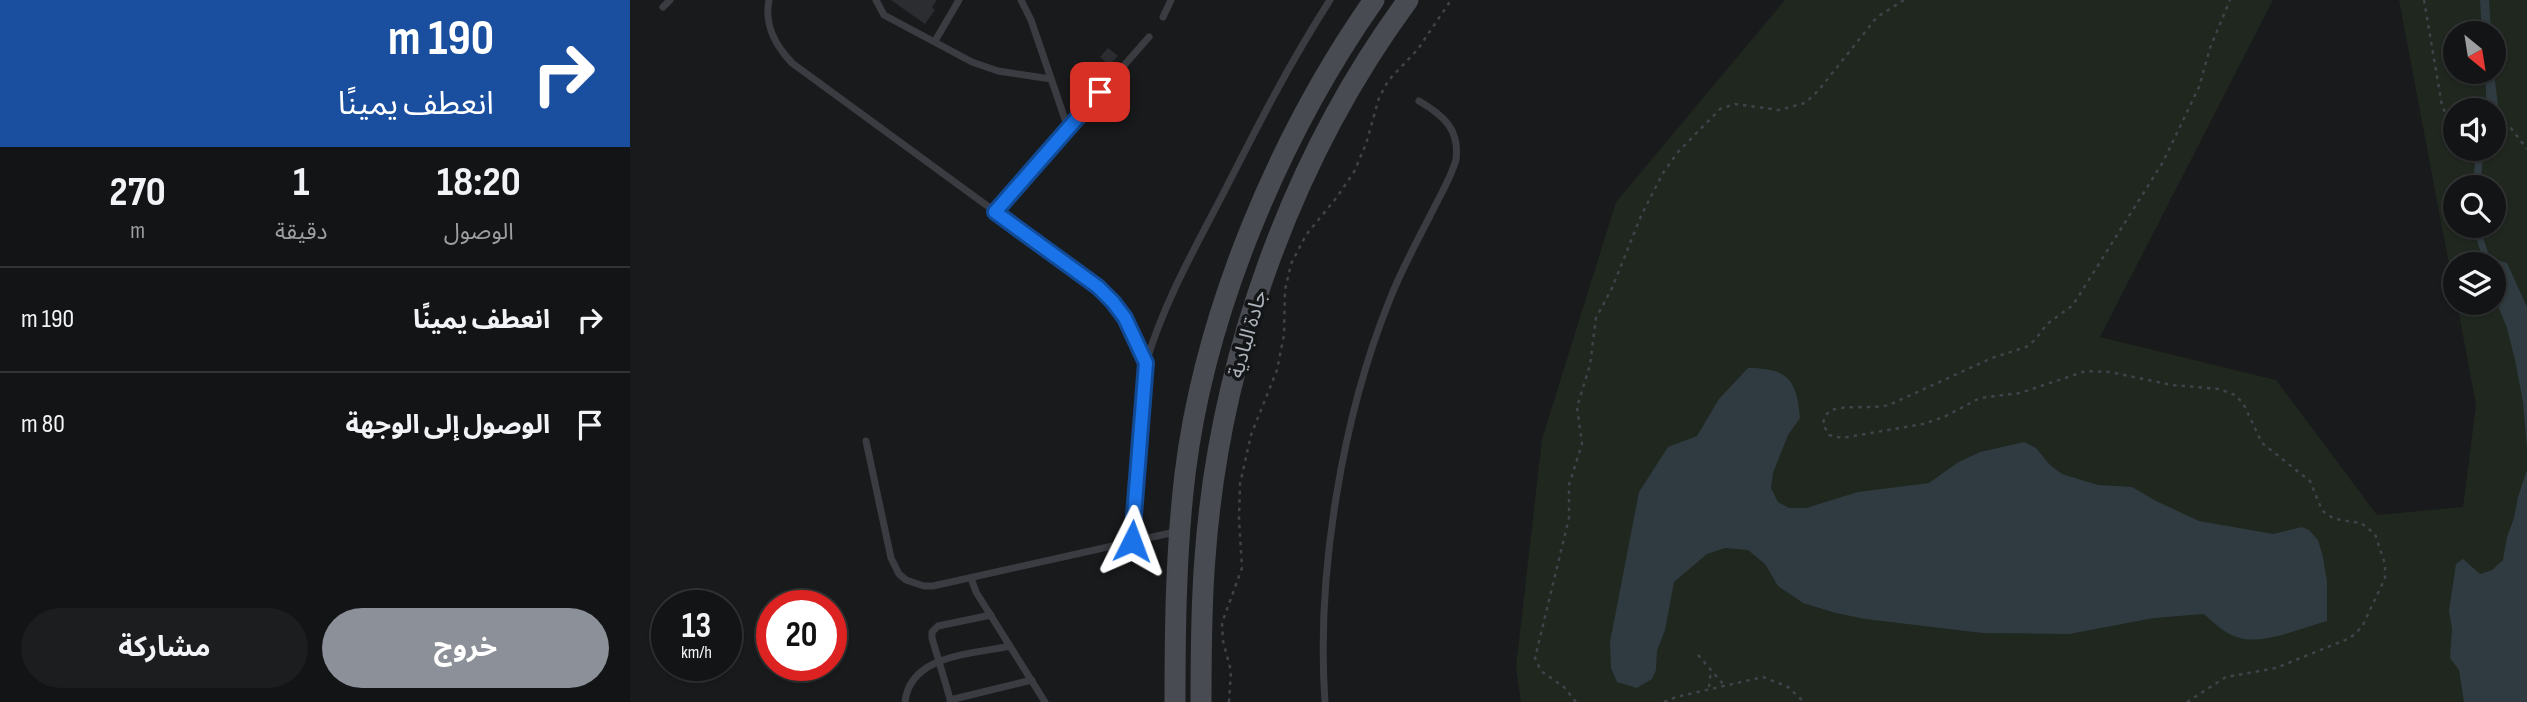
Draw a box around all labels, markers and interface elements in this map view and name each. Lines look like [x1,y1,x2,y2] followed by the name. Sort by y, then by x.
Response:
[388,10,494,69] text: 190 m
[2443,21,2506,84] north arrow
[2443,21,2506,315] map controls
[518,28,609,119] icon: right
[1070,62,1130,122] pin
[1081,73,1119,111] icon: arrive
[338,85,494,124] text: انعطف يمينًا
[2443,98,2506,161] button: sound
[293,157,310,208] text: 1
[437,157,521,208] text: 18:20
[109,167,166,218] text: 270
[2443,175,2506,238] button: search
[130,217,145,245] text: m
[275,218,327,246] text: دقيقة
[444,218,514,246] text: الوصول
[2443,252,2506,315] button: layers
[1223,287,1273,381] street label: جادة البادية
[571,301,609,339] icon: right
[21,304,74,335] text: 190 m
[413,305,550,336] text: انعطف يمينًا
[571,406,609,444] icon: arrive
[21,409,65,440] text: 80 m
[346,410,550,441] text: الوصول إلى الوجهة
[1095,504,1169,578] position arrow
[756,590,847,681] speed limit sign: 20
[682,605,711,648] text: 13
[21,608,308,688] button: مشاركة
[322,608,609,688] button: خروج
[681,642,712,663] text: km/h

